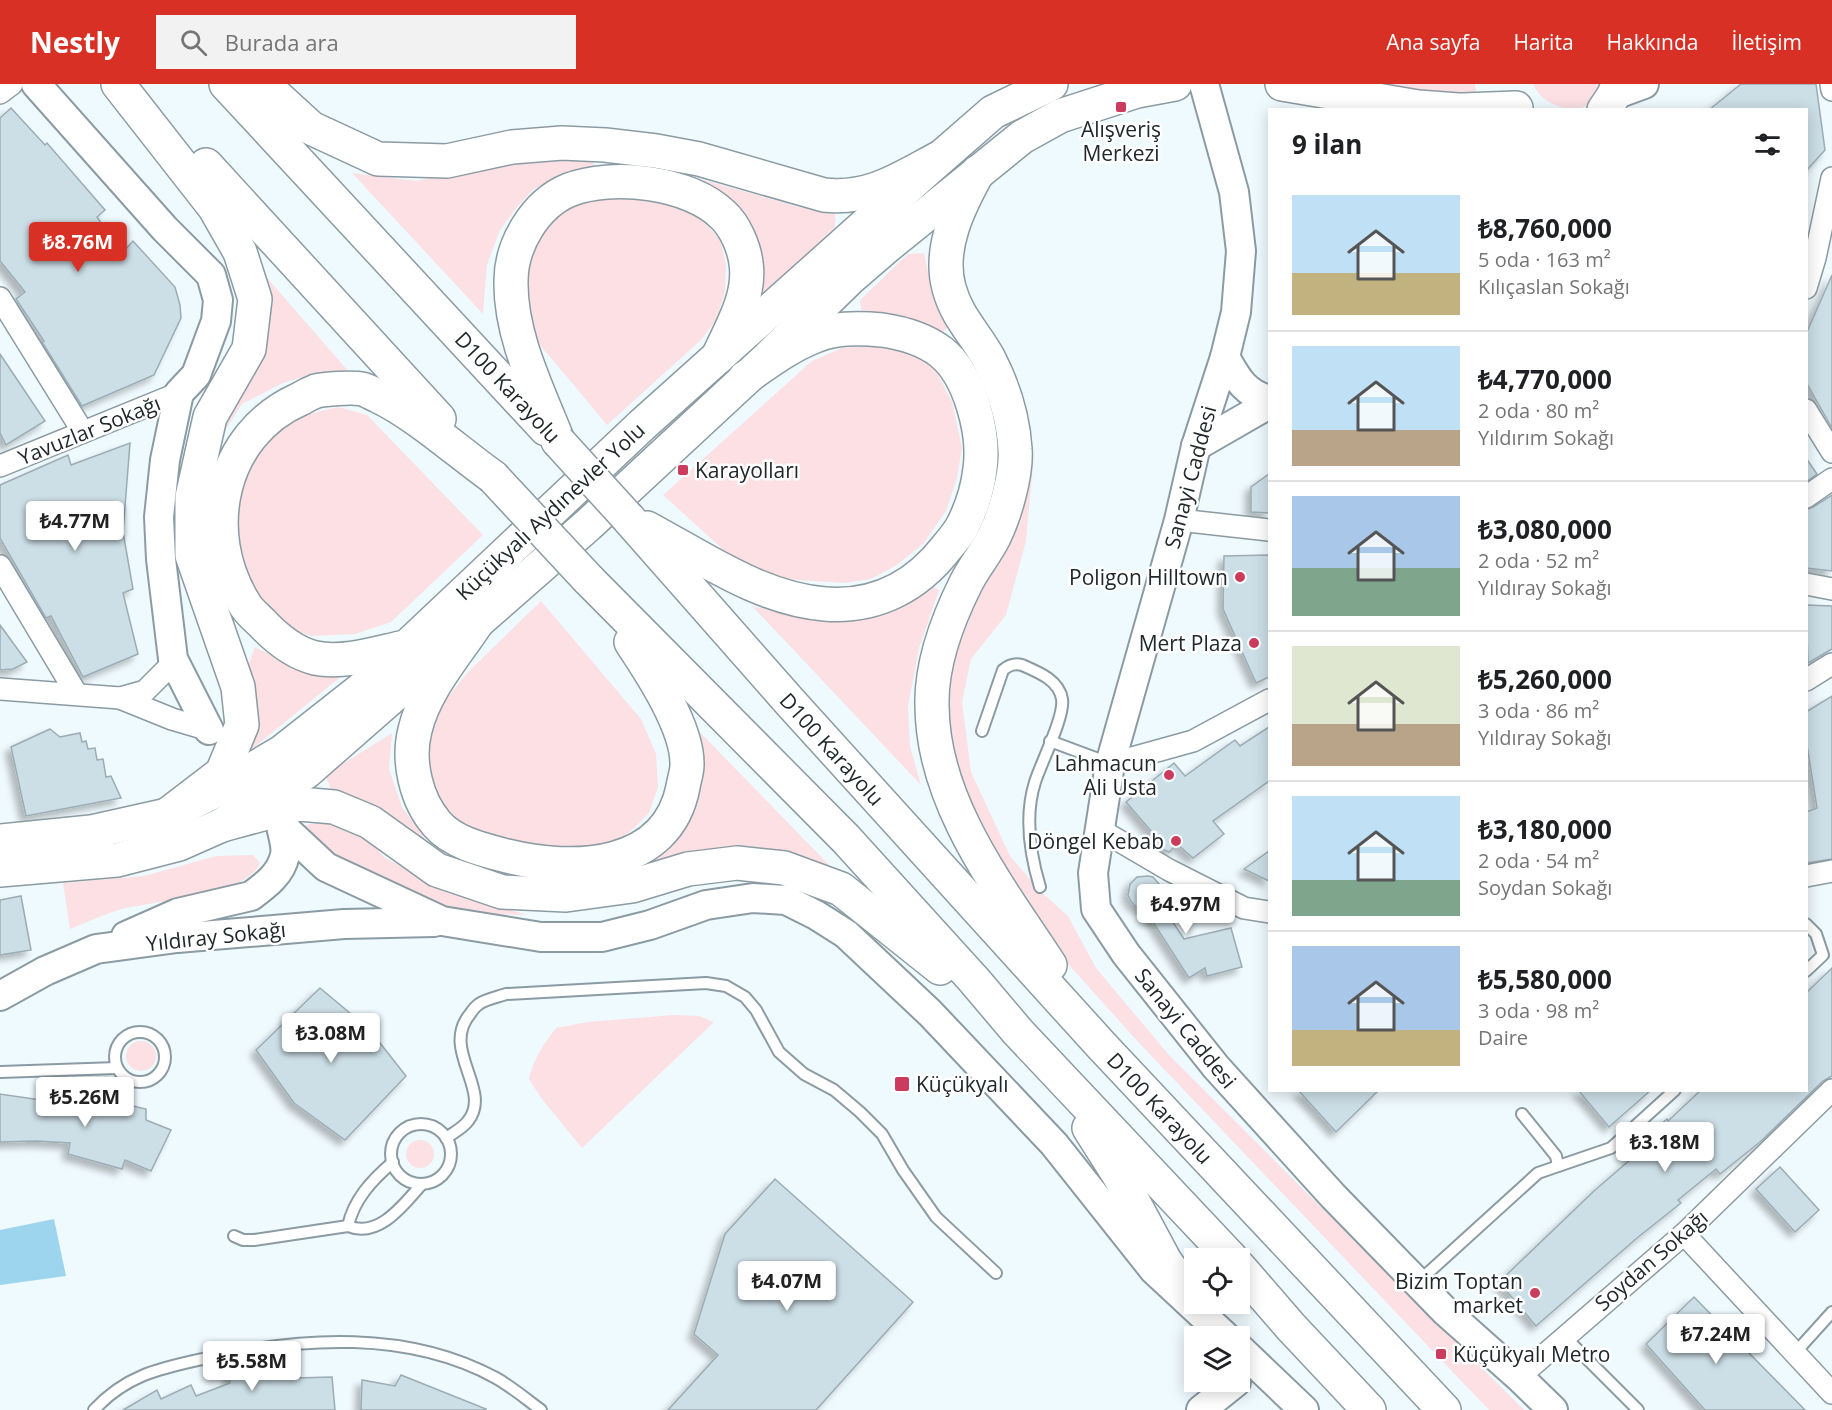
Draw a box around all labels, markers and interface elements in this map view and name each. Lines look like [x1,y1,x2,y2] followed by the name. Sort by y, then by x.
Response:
[156,15,576,69] search box
[30,23,120,61] text: Nestly
[177,26,210,59] icon: search
[225,27,339,57] text: Burada ara
[1386,28,1480,56] text: Ana sayfa
[1513,28,1574,56] text: Harita
[1607,28,1699,56] text: Hakkında
[1732,28,1802,56] text: İletişim
[1114,100,1128,114] marker: Alışveriş Merkezi
[1081,115,1161,167] place label: Alışveriş Merkezi
[1292,126,1362,162] text: 9 ilan
[1751,128,1784,161] icon: filters
[1478,210,1612,246] text: ₺8,760,000
[1340,219,1412,291] icon: home
[29,222,127,273] pin: ₺8.76M
[43,228,113,255] text: ₺8.76M
[1478,246,1611,273] text: 5 oda · 163 m²
[1478,273,1630,300] text: Kılıçaslan Sokağı
[449,325,567,449] street label: D100 Karayolu
[1478,361,1612,397] text: ₺4,770,000
[1340,370,1412,442] icon: home
[14,389,164,471] street label: Yavuzlar Sokağı
[1478,397,1599,424] text: 2 oda · 80 m²
[1157,403,1223,551] street label: Sanayi Caddesi
[449,416,651,606] street label: Küçükyalı Aydınevler Yolu
[1478,424,1614,451] text: Yıldırım Sokağı
[695,456,799,484] place label: Karayolları
[676,463,690,477] marker: Karayolları
[26,501,124,552] pin: ₺4.77M
[40,507,110,534] text: ₺4.77M
[1478,511,1612,547] text: ₺3,080,000
[1340,520,1412,592] icon: home
[1478,547,1599,574] text: 2 oda · 52 m²
[1069,563,1228,591] place label: Poligon Hilltown
[1233,570,1247,584] marker: Poligon Hilltown
[1478,574,1612,601] text: Yıldıray Sokağı
[1139,629,1242,657] place label: Mert Plaza
[1247,636,1261,650] marker: Mert Plaza
[1478,661,1612,697] text: ₺5,260,000
[1340,670,1412,742] icon: home
[774,687,890,811] street label: D100 Karayolu
[1478,697,1599,724] text: 3 oda · 86 m²
[1478,724,1612,751] text: Yıldıray Sokağı
[1055,749,1157,801] place label: Lahmacun Ali Usta
[1162,768,1176,782] marker: Lahmacun Ali Usta
[1478,811,1612,847] text: ₺3,180,000
[1340,820,1412,892] icon: home
[1027,827,1164,855] place label: Döngel Kebab
[1169,834,1183,848] marker: Döngel Kebab
[1478,847,1599,874] text: 2 oda · 54 m²
[1478,874,1612,901] text: Soydan Sokağı
[1137,884,1235,935] pin: ₺4.97M
[1151,890,1221,917] text: ₺4.97M
[145,915,287,957] street label: Yıldıray Sokağı
[1478,961,1612,997] text: ₺5,580,000
[1129,962,1243,1094] street label: Sanayi Caddesi
[1340,970,1412,1042] icon: home
[1478,997,1599,1024] text: 3 oda · 98 m²
[282,1013,380,1064] pin: ₺3.08M
[296,1019,366,1046] text: ₺3.08M
[1478,1024,1528,1051] text: Daire
[1101,1046,1219,1170] street label: D100 Karayolu
[916,1070,1009,1098] place label: Küçükyalı
[893,1075,911,1093] marker: Küçükyalı
[36,1077,134,1128] pin: ₺5.26M
[50,1083,120,1110] text: ₺5.26M
[1616,1122,1714,1173] pin: ₺3.18M
[1630,1128,1700,1155] text: ₺3.18M
[1589,1203,1713,1317] street label: Soydan Sokağı
[1184,1248,1250,1392] map controls
[1184,1248,1250,1314] button: locate
[738,1261,836,1312] pin: ₺4.07M
[752,1267,822,1294] text: ₺4.07M
[1395,1267,1523,1319] place label: Bizim Toptan market
[1528,1286,1542,1300] marker: Bizim Toptan market
[1667,1314,1765,1365] pin: ₺7.24M
[1681,1320,1751,1347] text: ₺7.24M
[1184,1326,1250,1392] button: layers
[1453,1340,1610,1368] place label: Küçükyalı Metro
[203,1341,301,1392] pin: ₺5.58M
[217,1347,287,1374] text: ₺5.58M
[1434,1347,1448,1361] marker: Küçükyalı Metro

